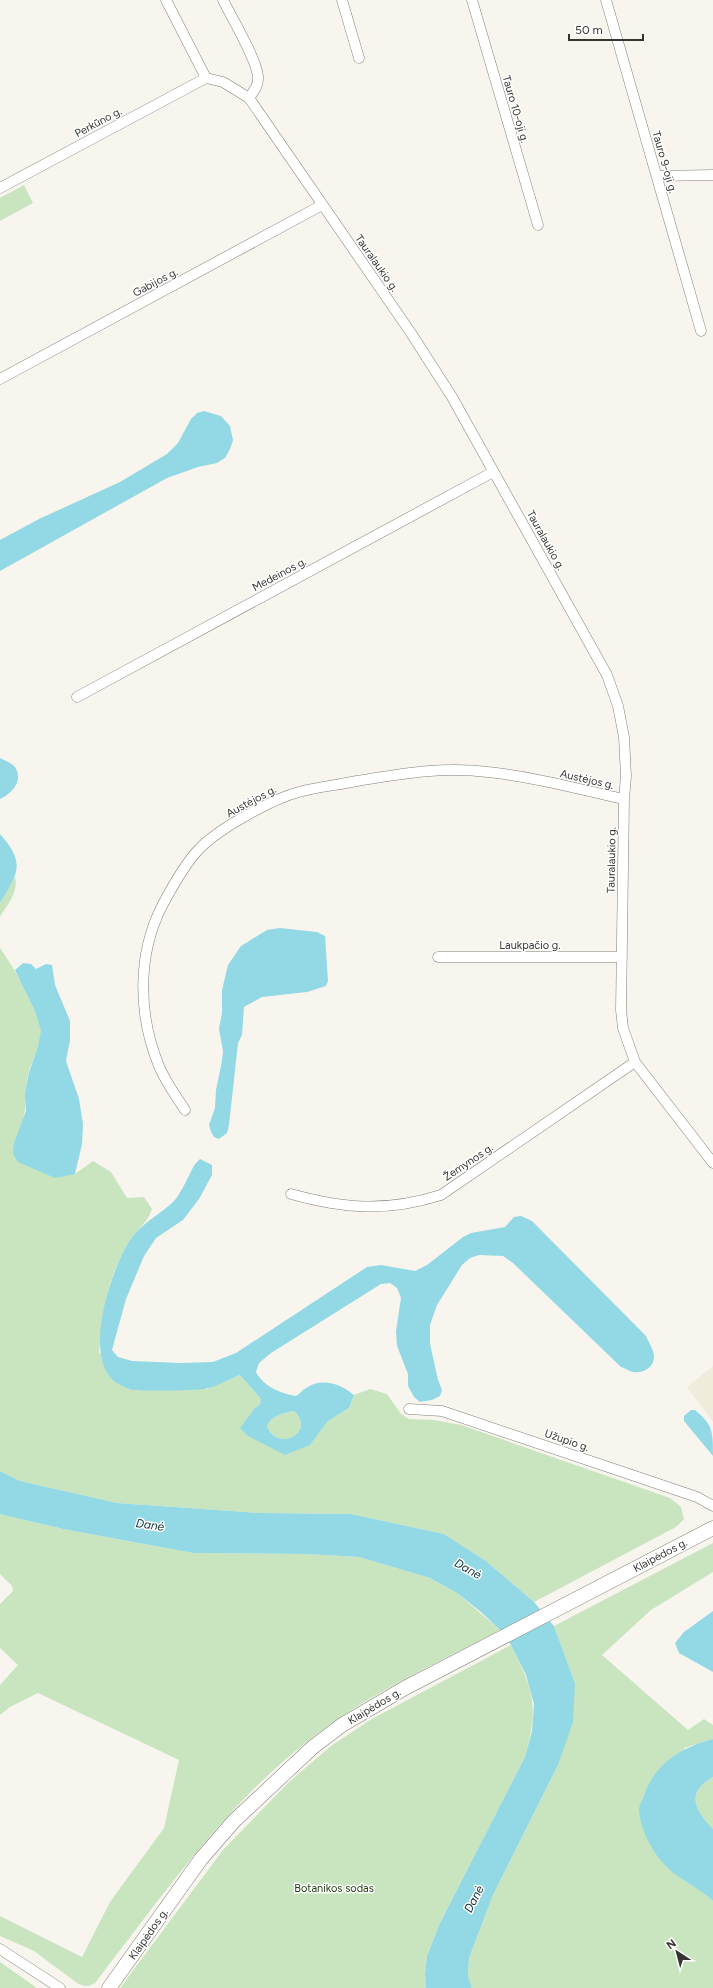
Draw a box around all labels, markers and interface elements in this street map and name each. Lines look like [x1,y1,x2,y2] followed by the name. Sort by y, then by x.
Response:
[569,16,643,42] scale bar
[575,23,603,37] text: 50 m
[500,74,531,144] street label: Tauro 10-oji g.
[72,105,124,140] street label: Perkūno g.
[649,130,680,195] street label: Tauro 9-oji g.
[352,232,401,294] street label: Tauralaukio g.
[131,265,180,300] street label: Gabijos g.
[524,508,567,572] street label: Tauralaukio g.
[250,555,309,594] street label: Medeinos g.
[559,767,615,792] street label: Austėjos g.
[224,783,278,820] street label: Austėjos g.
[604,827,619,893] street label: Tauralaukio g.
[499,939,561,952] street label: Laukpačio g.
[440,1140,496,1184] street label: Žemynos g.
[543,1427,591,1454] street label: Užupio g.
[135,1516,166,1534] water label: Danė
[631,1536,689,1575] street label: Klaipėdos g.
[452,1556,484,1582] water label: Danė
[346,1686,403,1727] street label: Klaipėdos g.
[294,1882,374,1895] park label: Botanikos sodas
[461,1883,487,1915] water label: Danė
[126,1906,171,1962] street label: Klaipėdos g.
[657,1932,697,1972] north arrow
[664,1937,679,1952] text: N

